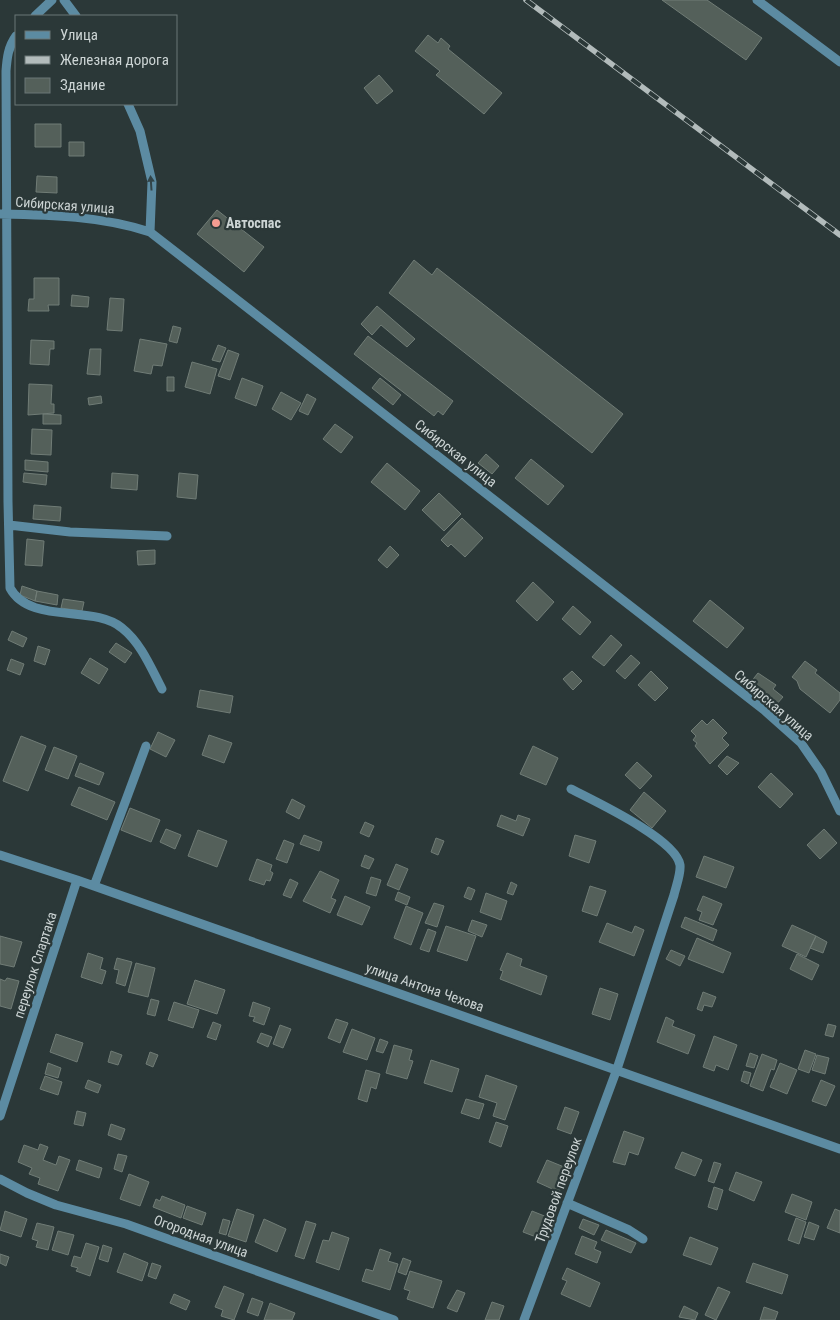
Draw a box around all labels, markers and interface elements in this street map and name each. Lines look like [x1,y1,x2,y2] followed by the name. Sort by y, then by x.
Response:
[15,15,178,105] legend
[60,26,98,44] text: Улица
[60,51,169,69] text: Железная дорога
[60,76,105,94] text: Здание
[146,175,154,191] one-way arrow
[15,194,115,216] street label: Сибирская улица
[226,215,281,231] place label: Автоспас
[210,217,222,229] marker: Автоспас
[412,416,500,490] street label: Сибирская улица
[731,666,817,744] street label: Сибирская улица
[10,910,60,1020] street label: переулок Спартака
[364,959,486,1015] street label: улица Антона Чехова
[531,1135,585,1245] street label: Трудовой переулок
[152,1212,250,1260] street label: Огородная улица

